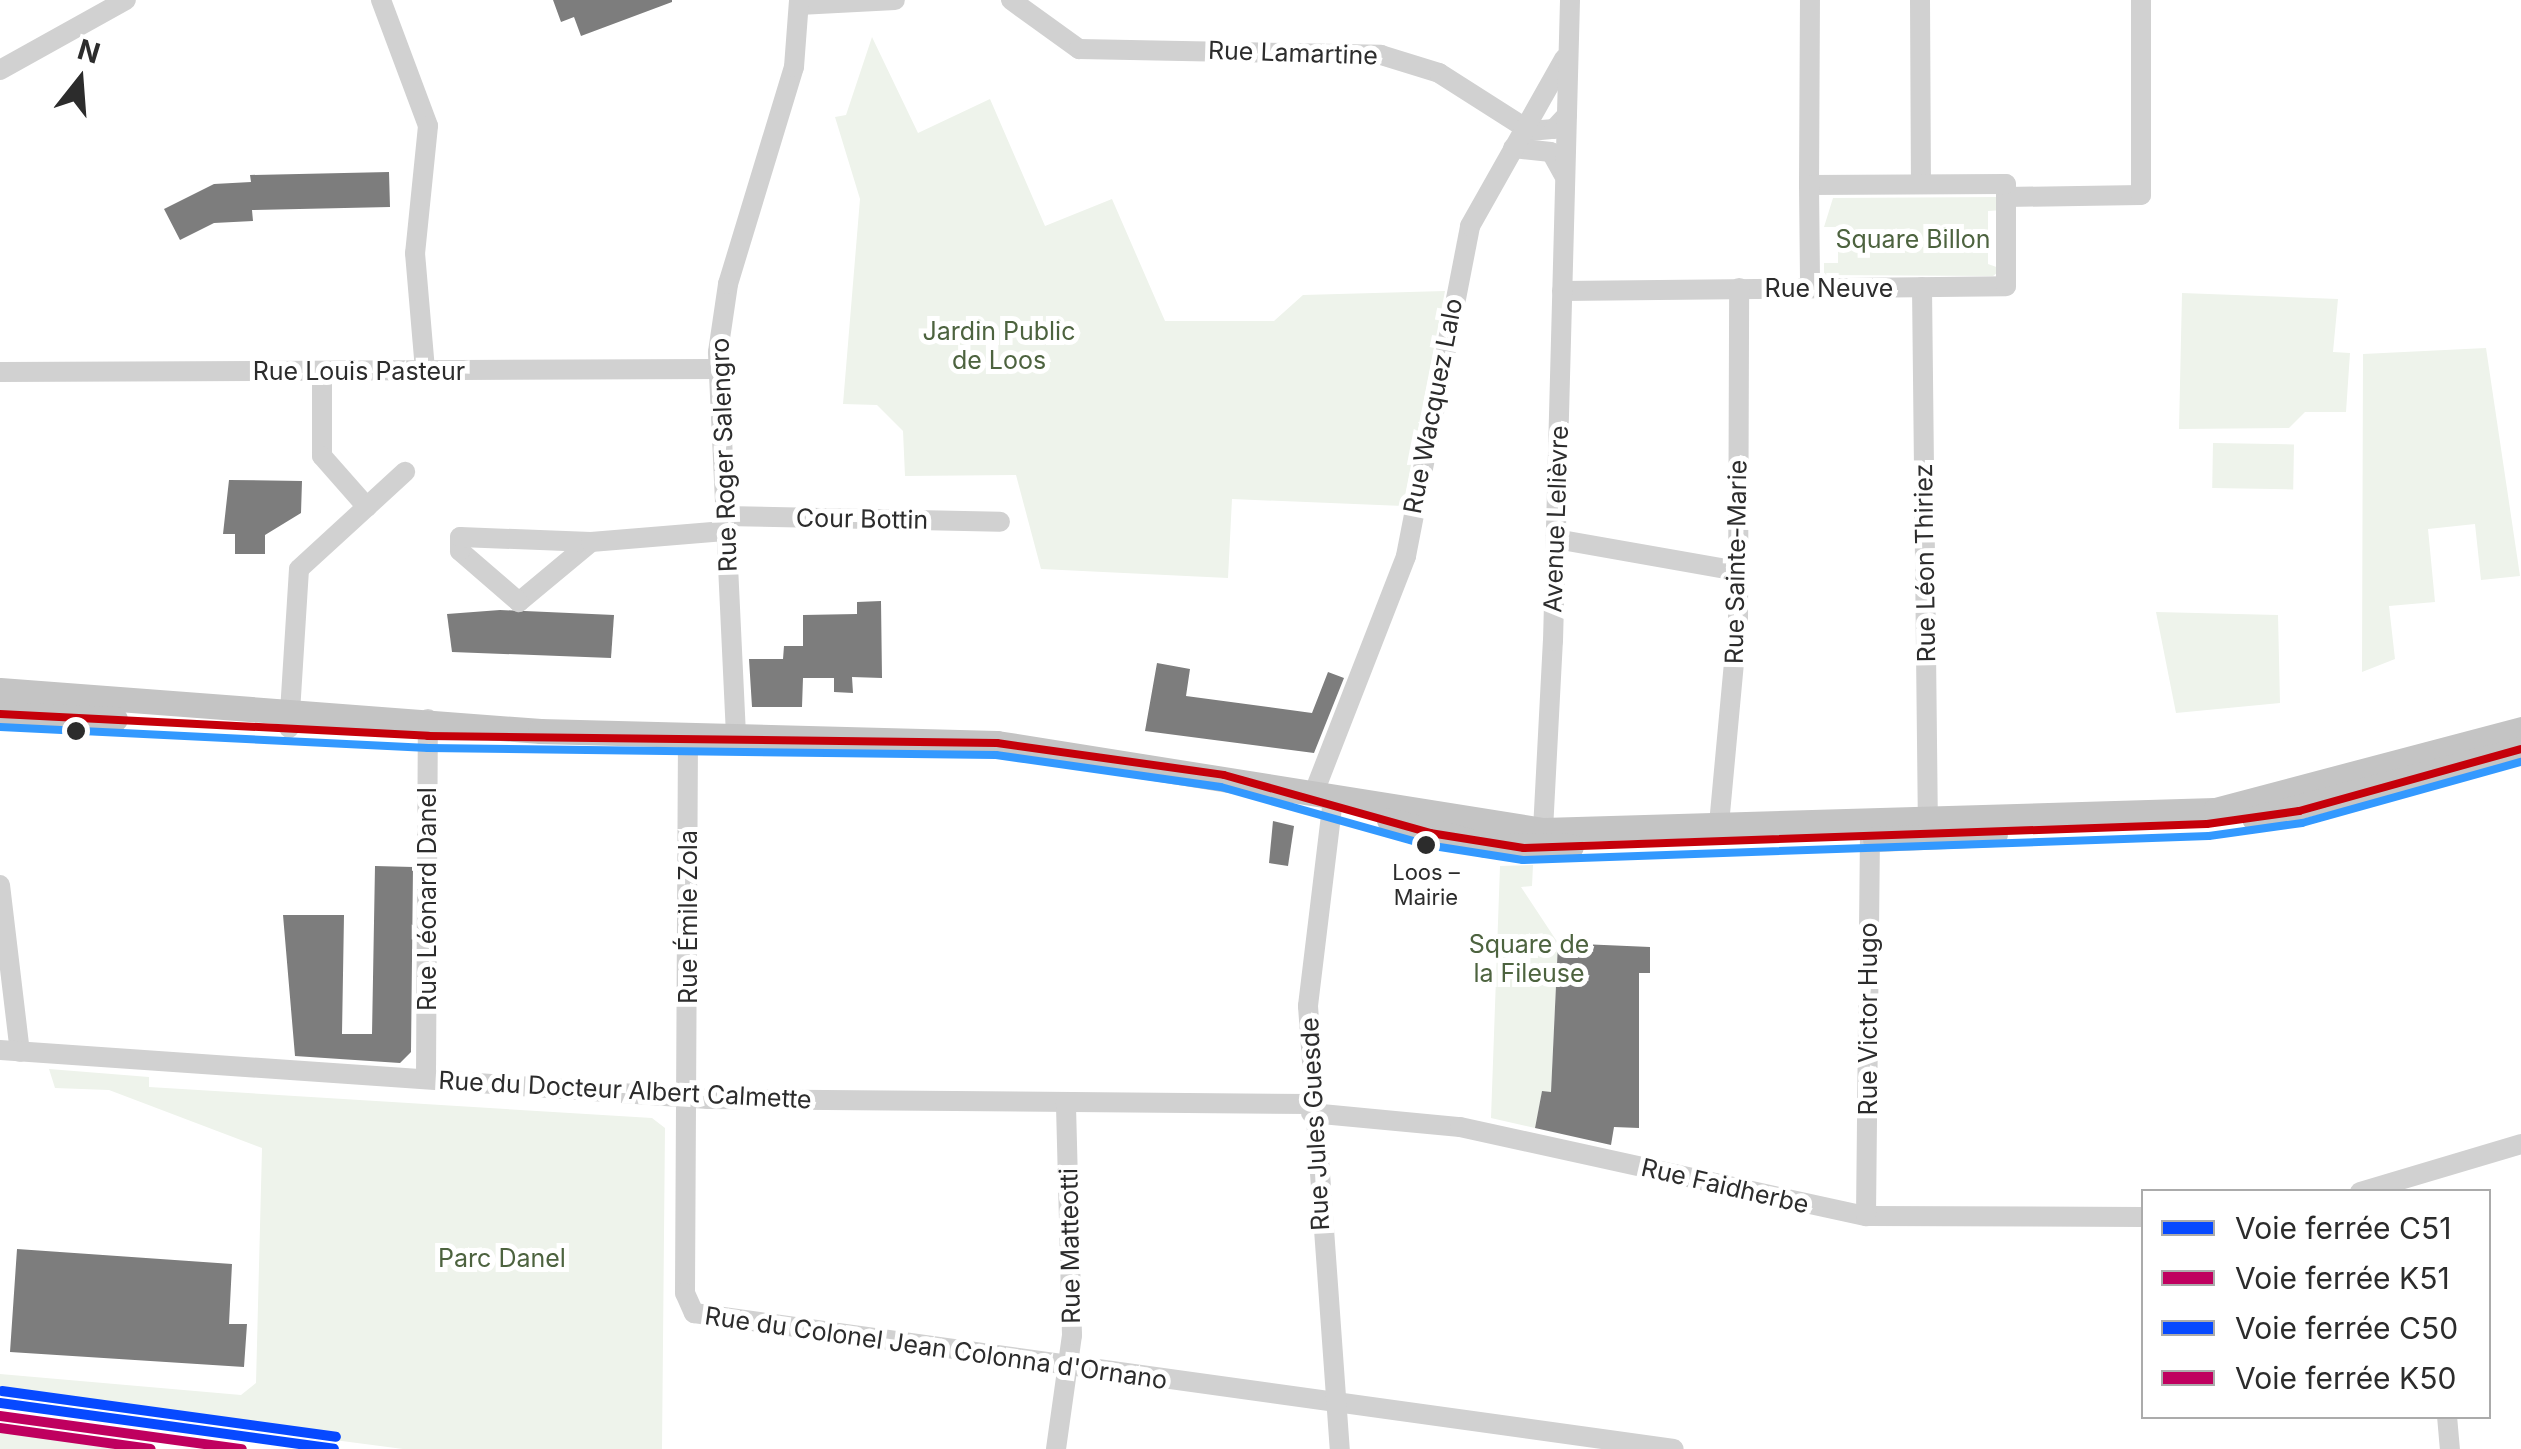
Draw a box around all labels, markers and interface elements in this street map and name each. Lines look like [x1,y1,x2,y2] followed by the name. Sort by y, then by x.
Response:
[30,30,130,130] north arrow
[74,32,104,71] text: N
[1208,35,1378,71] street label: Rue Lamartine
[1835,224,1991,254] park label: Square Billon
[1765,273,1893,303] street label: Rue Neuve
[1397,296,1469,516] street label: Rue Wacquez Lalo
[923,317,1075,376] park label: Jardin Public de Loos
[705,337,743,573] street label: Rue Roger Salengro
[253,356,465,386] street label: Rue Louis Pasteur
[1538,425,1574,613] street label: Avenue Lelièvre
[1719,460,1753,664] street label: Rue Sainte-Marie
[1908,463,1942,663] street label: Rue Léon Thiriez
[796,503,928,535] street label: Cour Bottin
[66,721,86,741] unlabelled marker
[412,787,442,1011] street label: Rue Léonard Danel
[673,830,703,1004] street label: Rue Émile Zola
[1416,835,1436,855] marker: Loos – Mairie
[1392,859,1460,910] place label: Loos – Mairie
[1853,922,1883,1116] street label: Rue Victor Hugo
[1469,930,1589,989] park label: Square de la Fileuse
[1294,1017,1336,1231] street label: Rue Jules Guesde
[438,1065,812,1115] street label: Rue du Docteur Albert Calmette
[1638,1152,1812,1220] street label: Rue Faidherbe
[1054,1168,1086,1324] street label: Rue Matteotti
[2141,1189,2491,1419] legend
[2235,1210,2451,1246] text: Voie ferrée C51
[438,1243,566,1273] park label: Parc Danel
[2235,1260,2450,1296] text: Voie ferrée K51
[703,1301,1169,1395] street label: Rue du Colonel Jean Colonna d'Ornano
[2235,1310,2458,1346] text: Voie ferrée C50
[2235,1360,2456,1396] text: Voie ferrée K50

